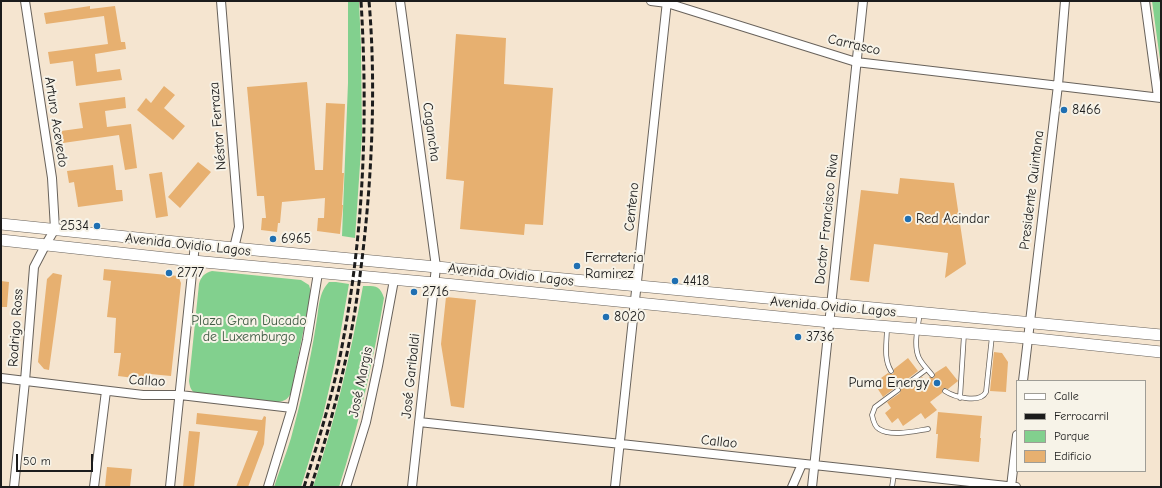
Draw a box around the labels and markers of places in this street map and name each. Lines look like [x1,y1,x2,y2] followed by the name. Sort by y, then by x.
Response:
[1072,102,1101,118] place label: 8466
[1059,105,1069,115] marker: 8466
[916,211,989,227] place label: Red Acindar
[903,214,913,224] marker: Red Acindar
[60,218,89,234] place label: 2534
[92,221,102,231] marker: 2534
[281,231,311,247] place label: 6965
[268,234,278,244] marker: 6965
[585,250,644,282] place label: Ferreteria Ramirez
[572,261,582,271] marker: Ferreteria Ramirez
[177,265,204,281] place label: 2777
[164,268,174,278] marker: 2777
[683,273,709,289] place label: 4418
[670,276,680,286] marker: 4418
[422,284,449,300] place label: 2716
[409,287,419,297] marker: 2716
[614,309,646,325] place label: 8020
[601,312,611,322] marker: 8020
[806,329,834,345] place label: 3736
[793,332,803,342] marker: 3736
[849,375,929,391] place label: Puma Energy
[932,378,942,388] marker: Puma Energy

